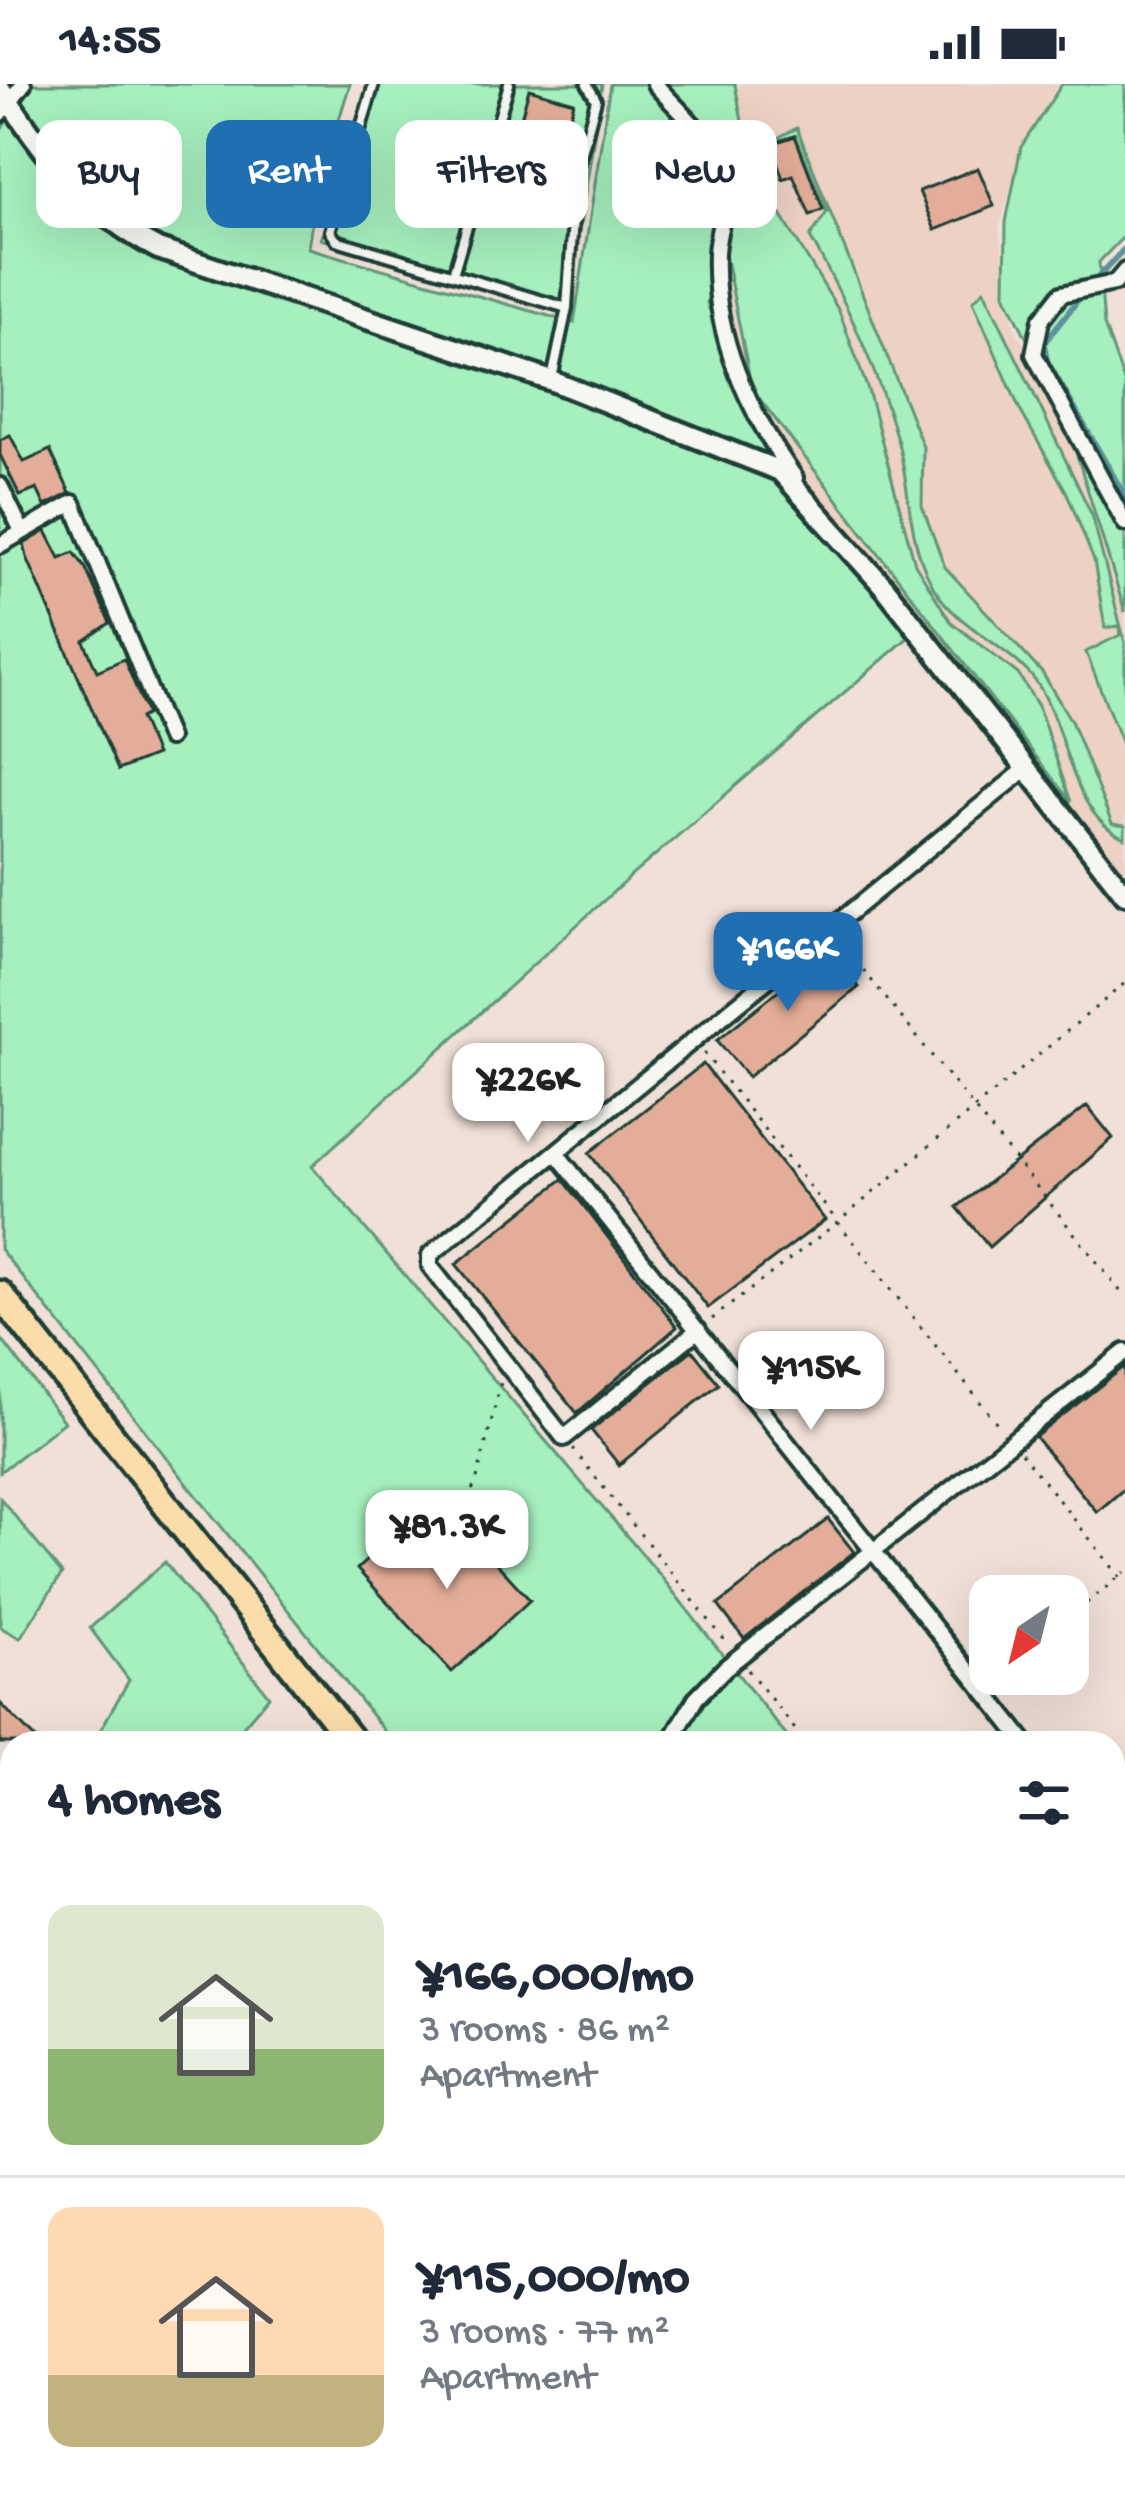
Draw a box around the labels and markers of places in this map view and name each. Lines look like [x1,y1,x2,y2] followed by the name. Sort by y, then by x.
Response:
[704,912,872,1014] pin: ¥166K
[444,1043,612,1145] pin: ¥226K
[727,1331,895,1433] pin: ¥115K
[349,1490,545,1592] pin: ¥81.3K

